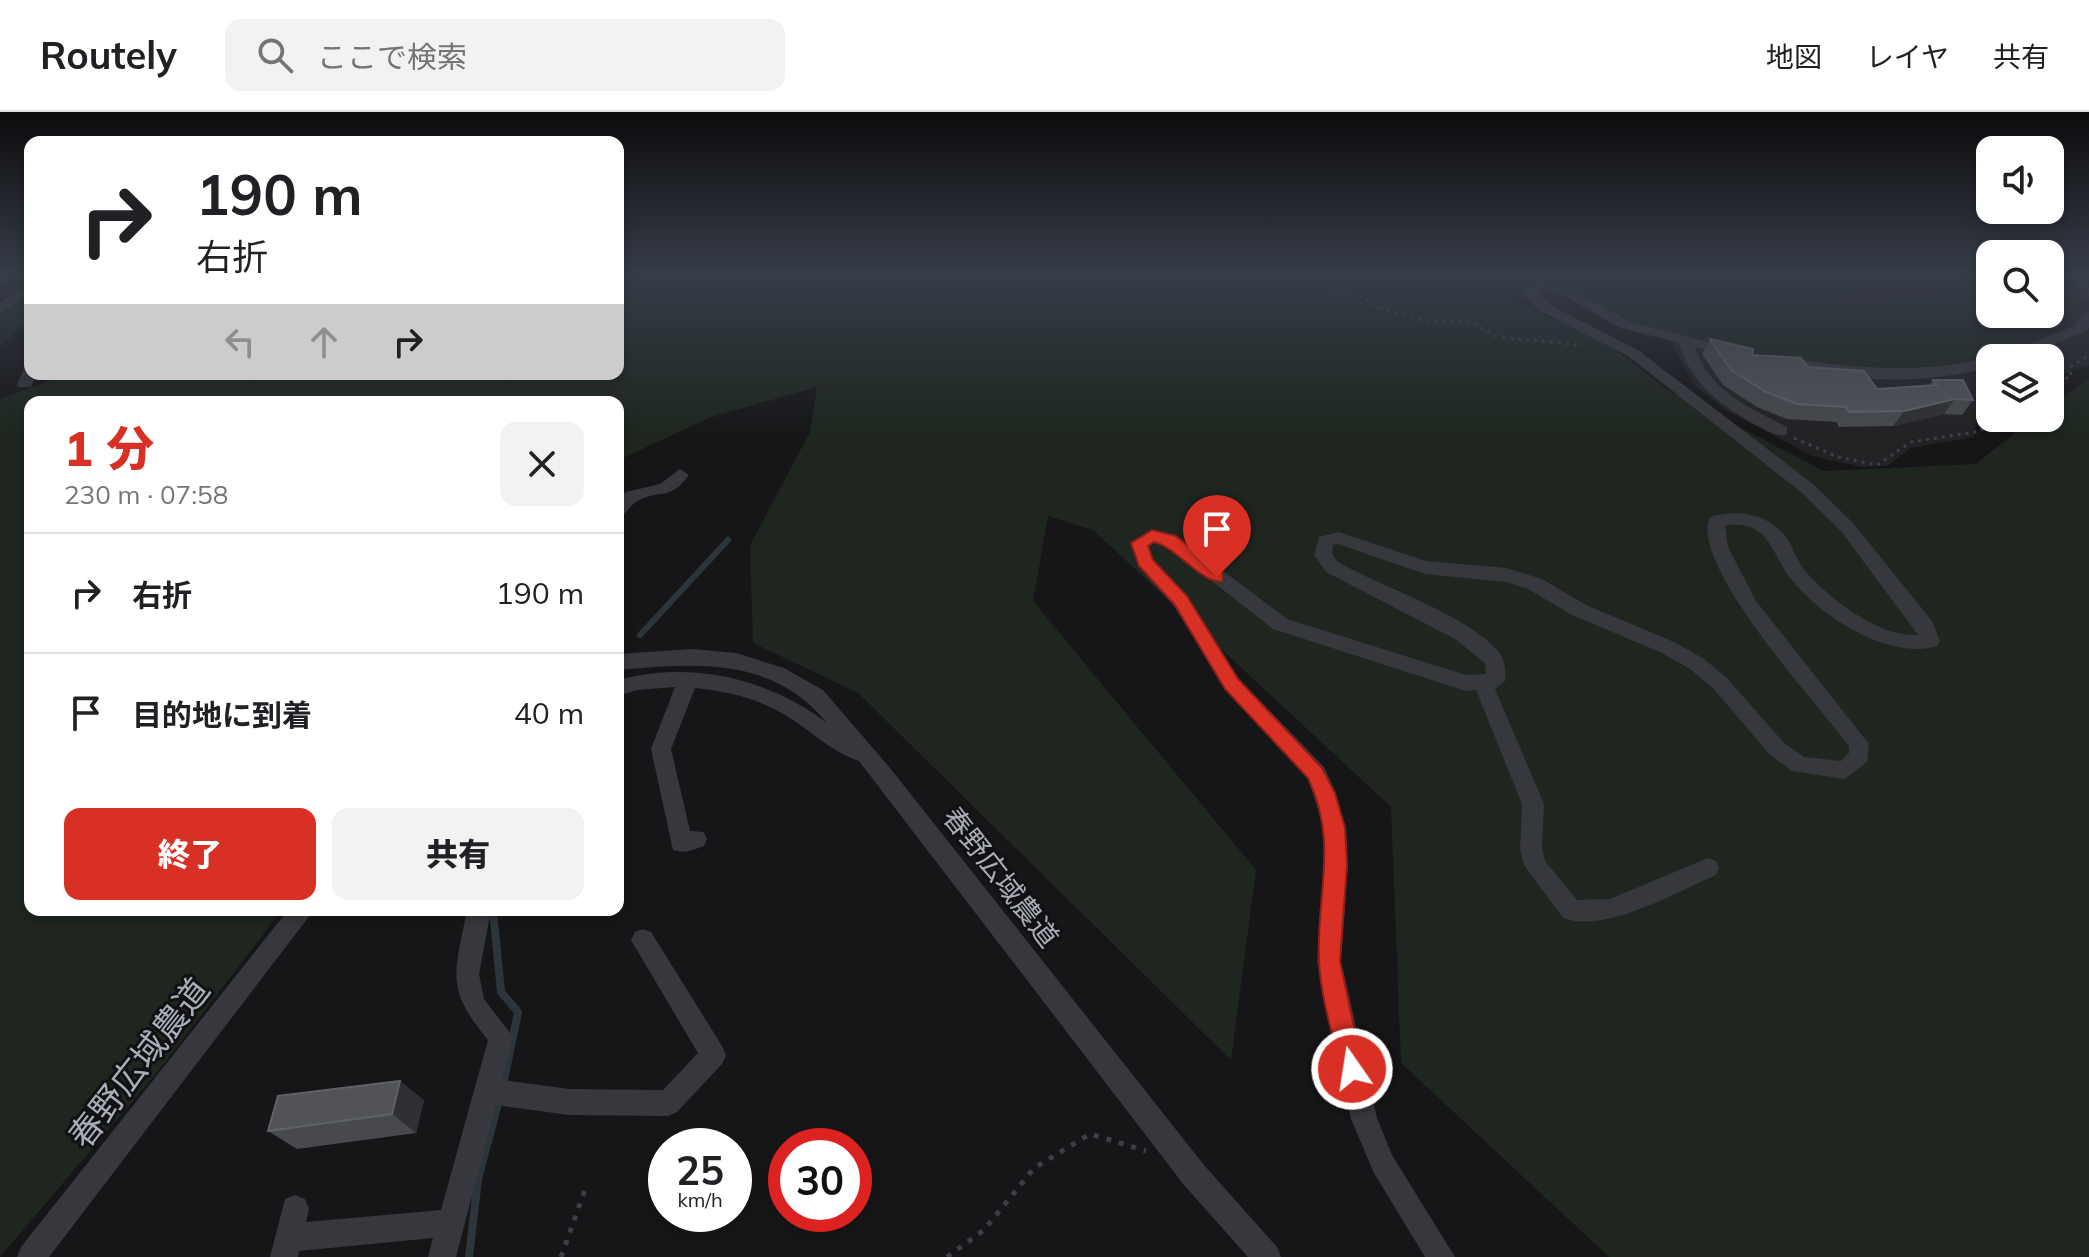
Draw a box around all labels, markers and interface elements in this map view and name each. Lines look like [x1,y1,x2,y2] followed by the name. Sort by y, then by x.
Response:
[225,19,785,91] search box
[40,31,177,79] text: Routely
[253,33,297,77] icon: search
[317,38,467,76] text: ここで検索
[1766,39,1822,74] text: 地図
[1866,39,1949,74] text: レイヤ
[1993,39,2049,74] text: 共有
[1976,136,2064,432] map controls
[1976,136,2064,224] button: sound
[196,159,363,229] text: 190 m
[64,168,168,272] icon: right
[196,234,268,279] text: 右折
[1976,240,2064,328] button: search
[218,320,262,364] icon: left
[302,320,346,364] icon: ahead
[386,320,430,364] icon: right
[1976,344,2064,432] button: layers
[64,418,154,478] text: 1 分
[500,422,584,506] button: close
[64,478,228,511] text: 230 m · 07:58
[1183,495,1251,577] pin
[1195,507,1239,551] icon: arrive
[64,571,108,615] icon: right
[496,574,584,612] text: 190 m
[132,576,192,614] text: 右折
[64,691,108,735] icon: arrive
[514,694,584,732] text: 40 m
[132,696,312,734] text: 目的地に到着
[936,800,1067,954] street label: 春野広域農道
[64,808,316,900] button: 終了
[332,808,584,900] button: 共有
[59,969,218,1156] street label: 春野広域農道
[1310,1027,1394,1111] position arrow
[768,1128,872,1232] speed limit sign: 30
[676,1145,724,1195] text: 25
[677,1187,723,1212] text: km/h

